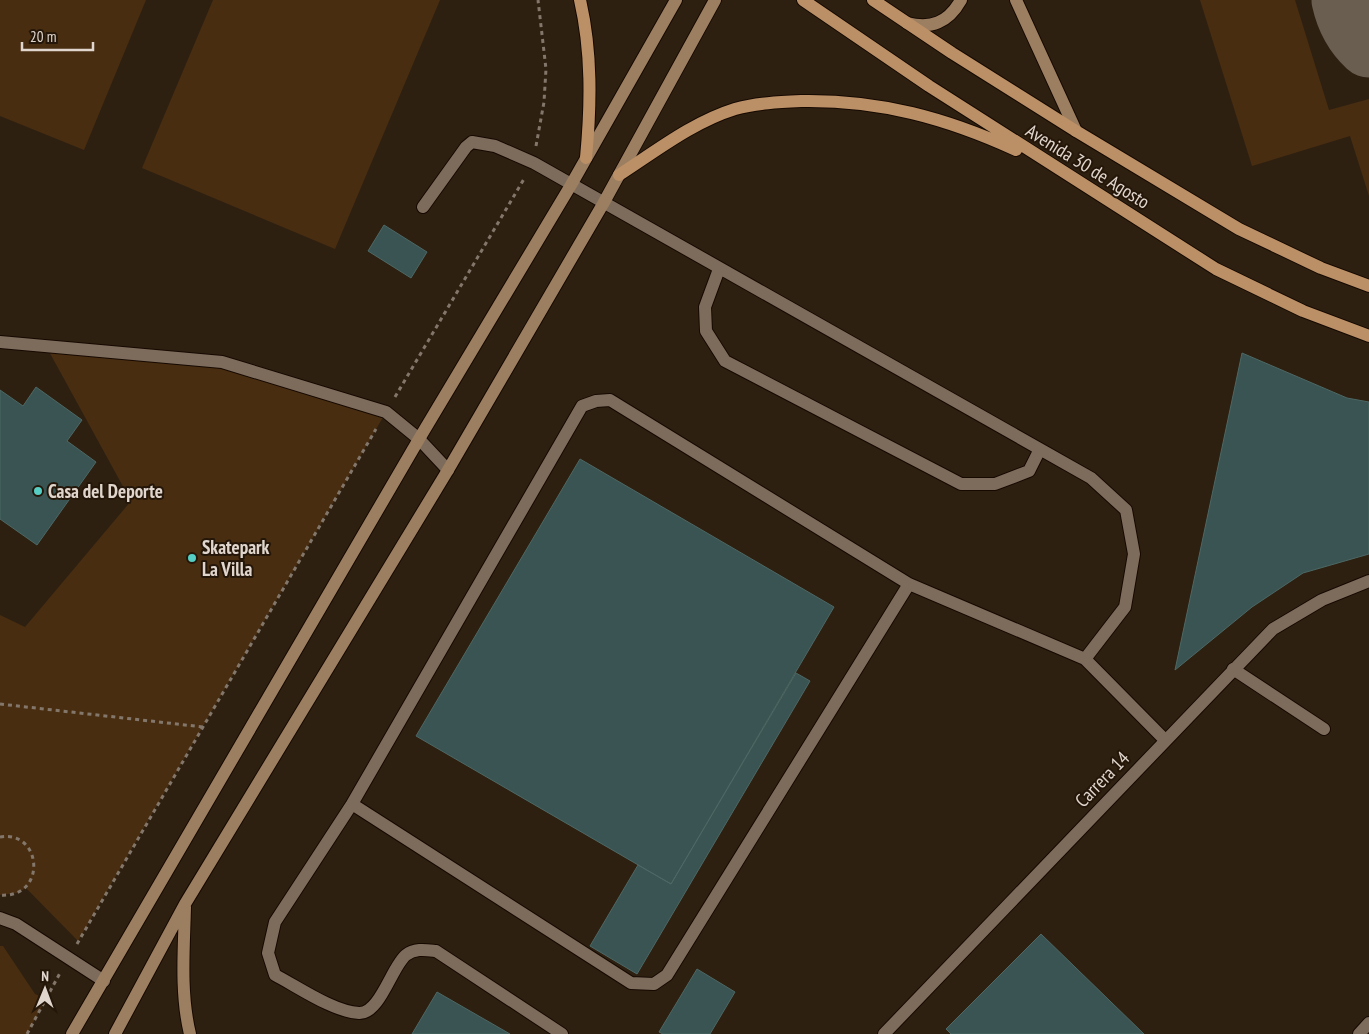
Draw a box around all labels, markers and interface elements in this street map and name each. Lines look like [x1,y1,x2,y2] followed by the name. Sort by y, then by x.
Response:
[22,20,94,52] scale bar
[30,27,56,46] text: 20 m
[1022,118,1154,214] street label: Avenida 30 de Agosto
[48,479,163,503] place label: Casa del Deporte
[32,485,44,497] marker: Casa del Deporte
[202,535,270,581] place label: Skatepark La Villa
[186,552,198,564] marker: Skatepark La Villa
[1070,746,1135,812] street label: Carrera 14
[20,964,70,1014] north arrow
[41,967,49,985] text: N

